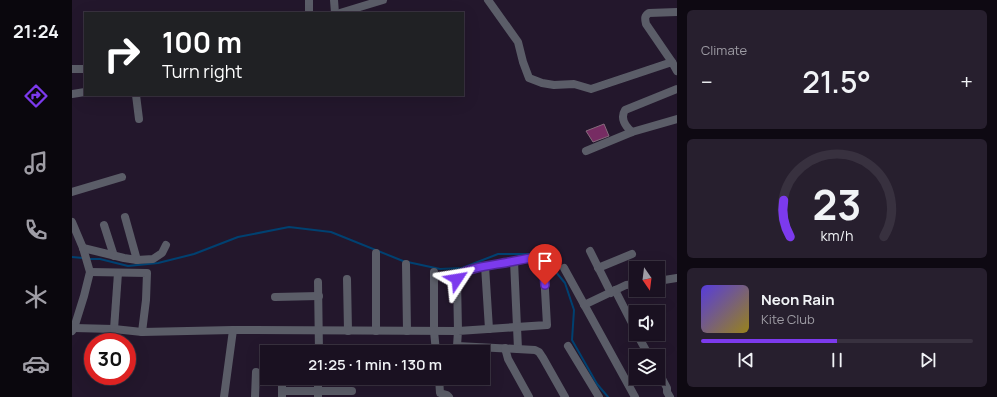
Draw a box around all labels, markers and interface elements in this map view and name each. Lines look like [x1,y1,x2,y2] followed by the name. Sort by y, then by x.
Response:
[13,19,59,43] text: 21:24
[162,23,242,61] text: 100 m
[96,28,148,80] icon: right
[701,41,747,59] text: Climate
[162,59,243,83] text: Turn right
[802,61,871,102] text: 21.5°
[701,67,713,97] text: −
[960,67,973,97] text: +
[22,82,50,110] icon: directions
[22,149,50,177] icon: music
[813,175,861,231] text: 23
[22,216,50,244] icon: phone
[820,225,854,244] text: km/h
[528,244,562,285] pin
[534,250,556,272] icon: arrive
[436,258,478,300] position arrow
[629,261,665,297] north arrow
[629,261,665,385] map controls
[22,283,50,311] icon: climate
[761,289,835,310] text: Neon Rain
[629,305,665,341] button: sound
[761,310,815,328] text: Kite Club
[84,333,136,385] speed limit sign: 30
[629,349,665,385] button: layers
[735,349,757,371] icon: previous
[826,349,848,371] icon: pause
[917,349,939,371] icon: next
[22,350,50,378] icon: car
[308,354,442,375] text: 21:25 · 1 min · 130 m

